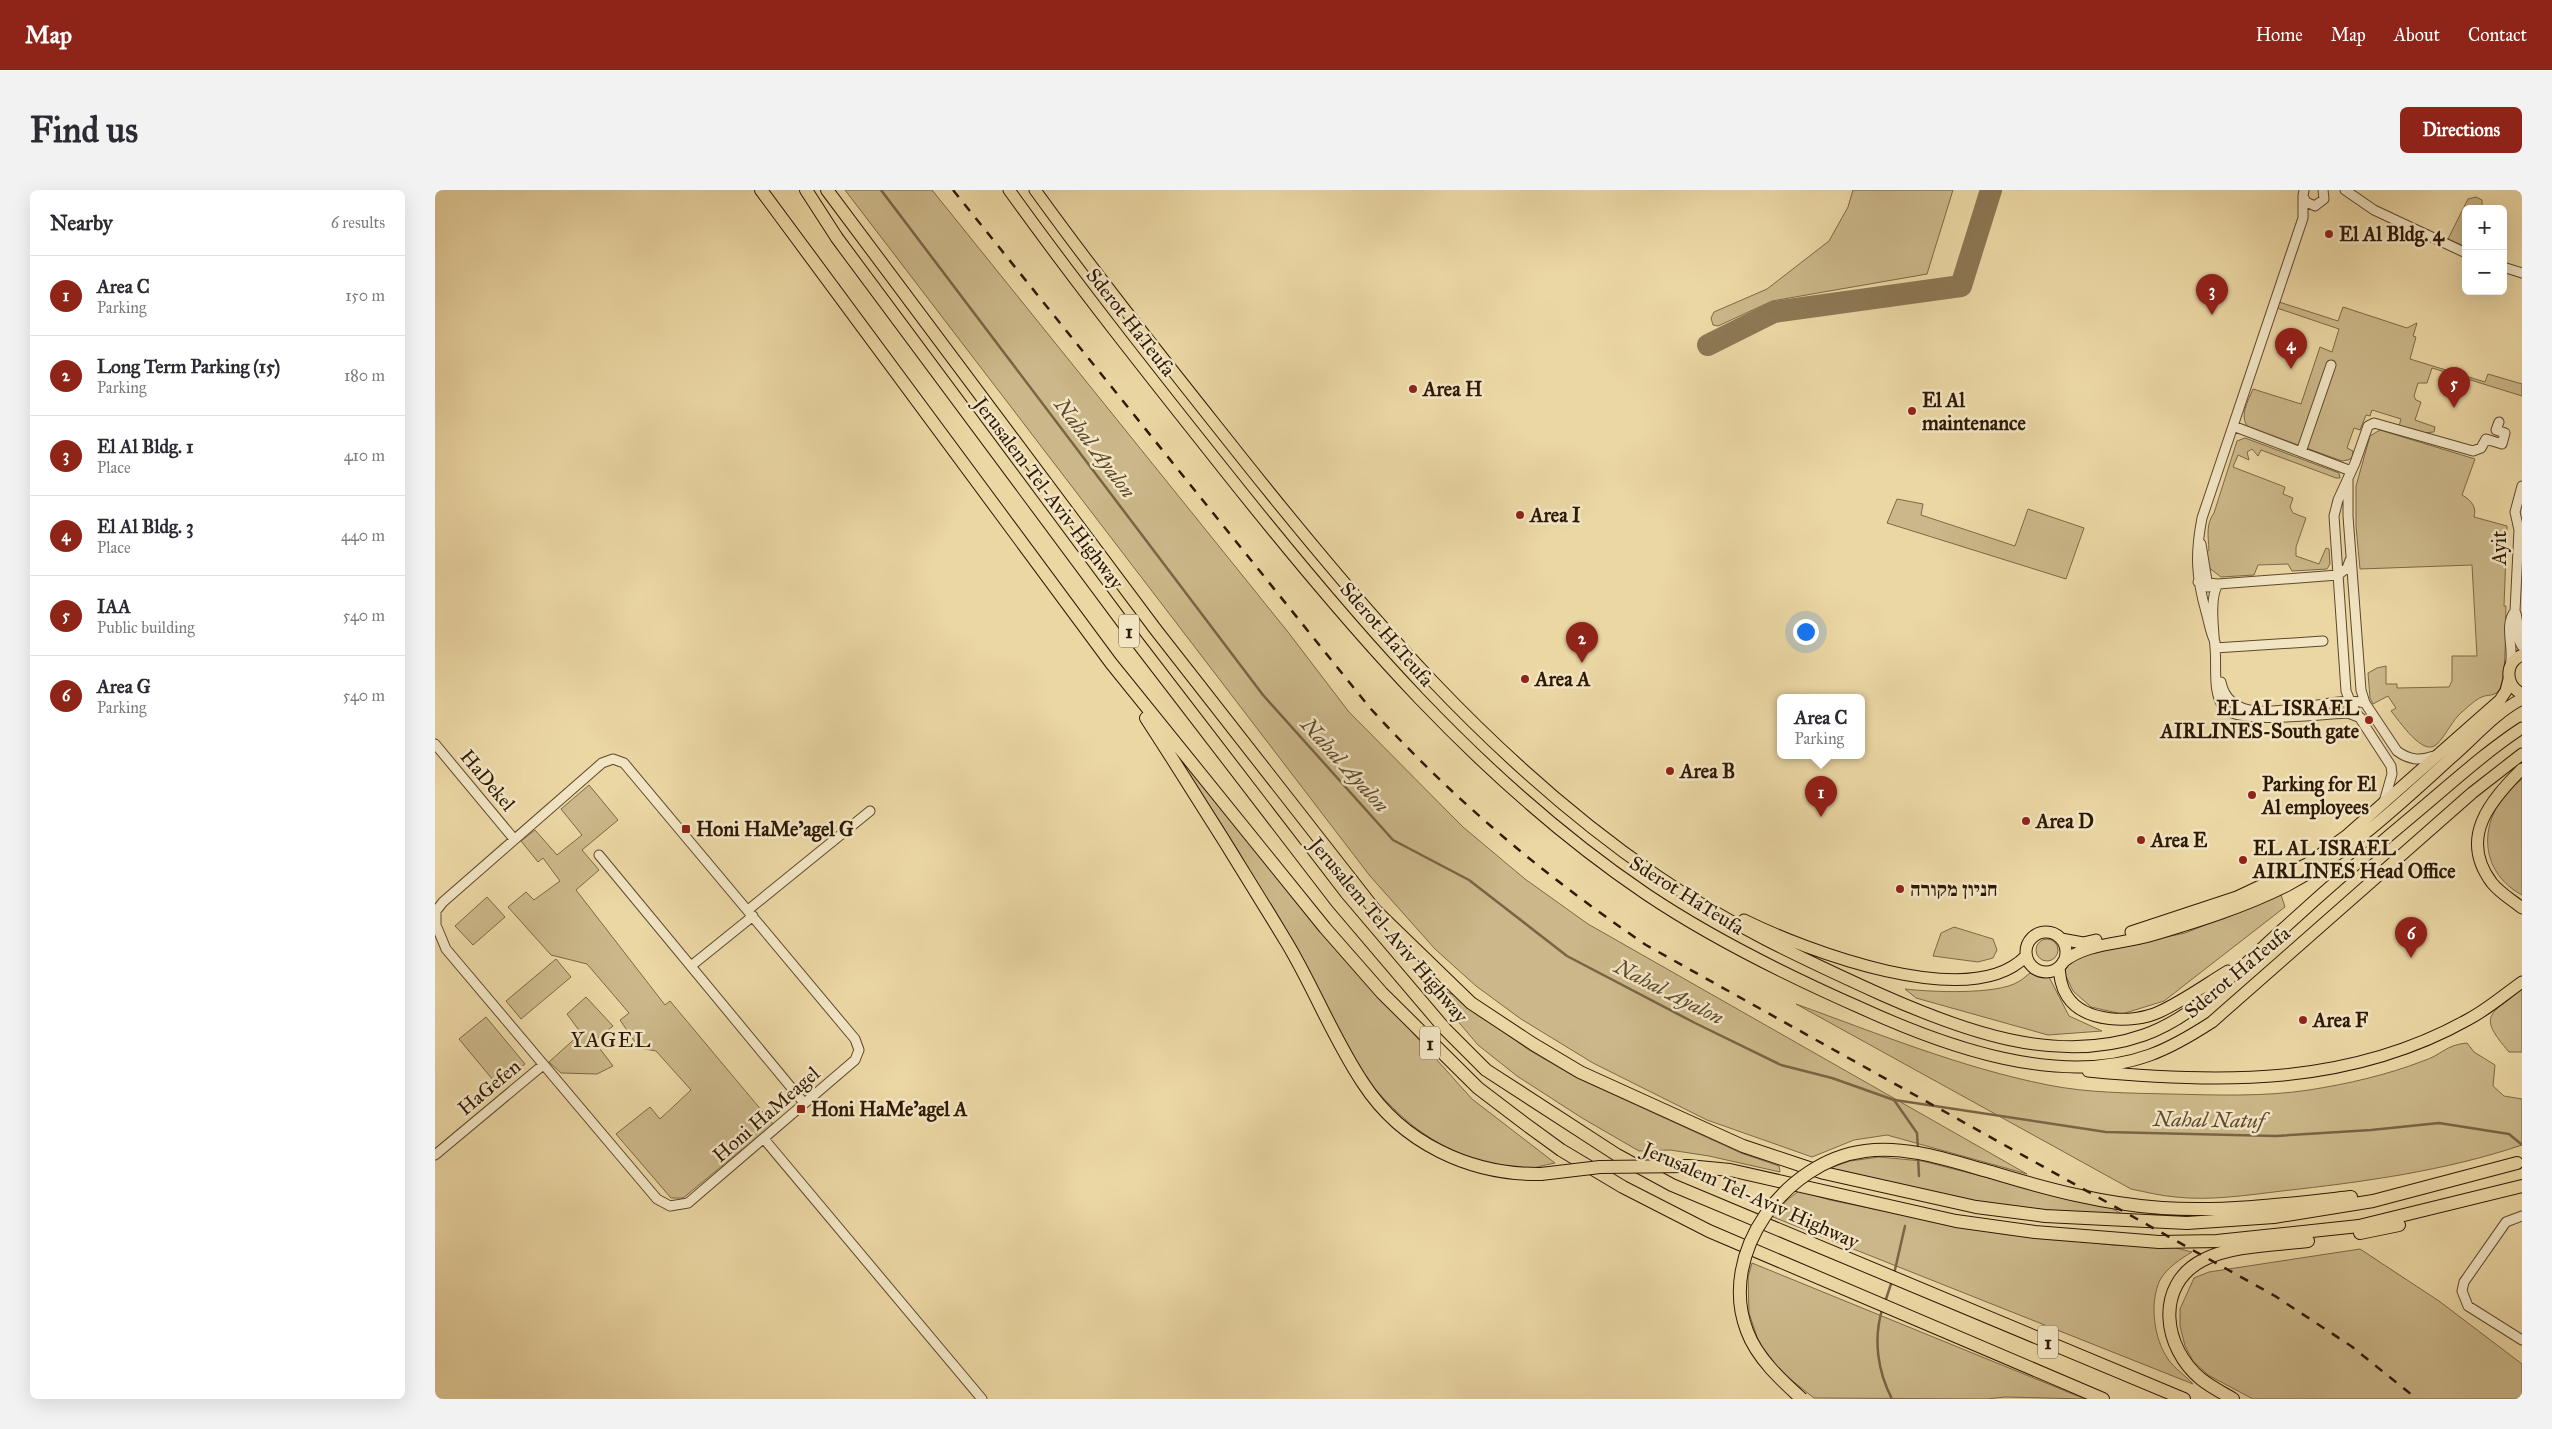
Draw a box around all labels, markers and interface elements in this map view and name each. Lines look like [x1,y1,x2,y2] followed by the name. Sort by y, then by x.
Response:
[25,20,72,50] text: Map
[2256,24,2303,46] text: Home
[2331,24,2366,46] text: Map
[2394,24,2440,46] text: About
[2468,24,2527,46] text: Contact
[2400,107,2522,153] button: Directions
[30,109,138,152] text: Find us
[2462,205,2507,295] map controls
[2462,205,2507,250] button: +
[50,210,113,236] text: Nearby
[331,213,385,232] text: 6 results
[2339,222,2445,247] place label: El Al Bldg. 4
[2323,228,2335,240] marker: El Al Bldg. 4
[2462,250,2507,295] button: −
[1081,263,1181,381] street label: Sderot HaTeufa
[2196,274,2228,315] pin: 3
[97,275,150,298] text: Area C
[63,286,69,305] text: 1
[345,286,385,305] text: 150 m
[97,298,146,317] text: Parking
[2275,328,2307,369] pin: 4
[97,355,280,378] text: Long Term Parking (15)
[62,366,70,385] text: 2
[344,366,385,385] text: 180 m
[2438,367,2470,408] pin: 5
[1421,377,1482,401] place label: Area H
[97,378,146,397] text: Parking
[1407,383,1419,395] marker: Area H
[1921,388,2026,435] place label: El Al maintenance
[967,391,1129,595] street label: Jerusalem Tel-Aviv Highway
[1048,392,1141,503] water label: Nahal Ayalon
[1906,405,1918,417] marker: El Al maintenance
[97,435,193,458] text: El Al Bldg. 1
[63,446,69,465] text: 3
[344,446,385,465] text: 410 m
[97,458,131,477] text: Place
[1528,503,1581,527] place label: Area I
[1514,509,1526,521] marker: Area I
[97,515,194,538] text: El Al Bldg. 3
[62,526,70,545] text: 4
[341,526,385,545] text: 440 m
[2487,531,2511,566] street label: Ayit
[97,538,131,557] text: Place
[1335,577,1439,691] street label: Sderot HaTeufa
[97,595,131,618] text: IAA
[62,606,70,625] text: 5
[343,606,385,625] text: 540 m
[1119,614,1139,648] road number: 1
[97,618,195,637] text: Public building
[1793,619,1819,645] your location
[1566,622,1598,663] pin: 2
[1533,667,1591,691] place label: Area A
[1519,673,1531,685] marker: Area A
[97,675,151,698] text: Area G
[62,686,70,705] text: 6
[343,686,385,705] text: 540 m
[1777,694,1865,759] popup
[2158,696,2360,744] place label: EL AL ISRAEL AIRLINES-South gate
[97,698,146,717] text: Parking
[1795,706,1847,729] text: Area C
[1295,711,1394,818] water label: Nahal Ayalon
[2363,714,2375,726] marker: EL AL ISRAEL AIRLINES-South gate
[1795,729,1844,748] text: Parking
[455,744,521,816] street label: HaDekel
[1678,759,1735,783] place label: Area B
[1664,765,1676,777] marker: Area B
[2260,772,2377,820] place label: Parking for El Al employees
[1805,776,1837,817] pin: 1
[2246,789,2258,801] marker: Parking for El Al employees
[2034,809,2094,833] place label: Area D
[2020,815,2032,827] marker: Area D
[696,817,854,842] place label: Honi HaMe'agel G
[680,823,692,835] marker: Honi HaMe'agel G
[2149,828,2208,852] place label: Area E
[1303,831,1474,1028] street label: Jerusalem Tel-Aviv Highway
[2135,834,2147,846] marker: Area E
[2251,836,2456,883] place label: EL AL ISRAEL AIRLINES Head Office
[1625,850,1749,940] street label: Sderot HaTeufa
[2237,854,2249,866] marker: EL AL ISRAEL AIRLINES Head Office
[1910,877,1998,901] place label: חניון מקורה
[1894,883,1906,895] marker: חניון מקורה
[2395,917,2427,958] pin: 6
[2179,921,2295,1023] street label: Sderot HaTeufa
[1609,953,1728,1031] water label: Nahal Ayalon
[2311,1008,2369,1032] place label: Area F
[2297,1014,2309,1026] marker: Area F
[571,1026,651,1053] district label: YAGEL
[1420,1026,1440,1060] road number: 1
[453,1054,525,1120] street label: HaGefen
[708,1061,826,1168] street label: Honi HaMeagel
[811,1097,968,1122] place label: Honi HaMe'agel A
[795,1103,807,1115] marker: Honi HaMe'agel A
[2152,1106,2271,1134] water label: Nahal Natuf
[1637,1136,1863,1255] street label: Jerusalem Tel-Aviv Highway
[2038,1326,2058,1358] road number: 1

